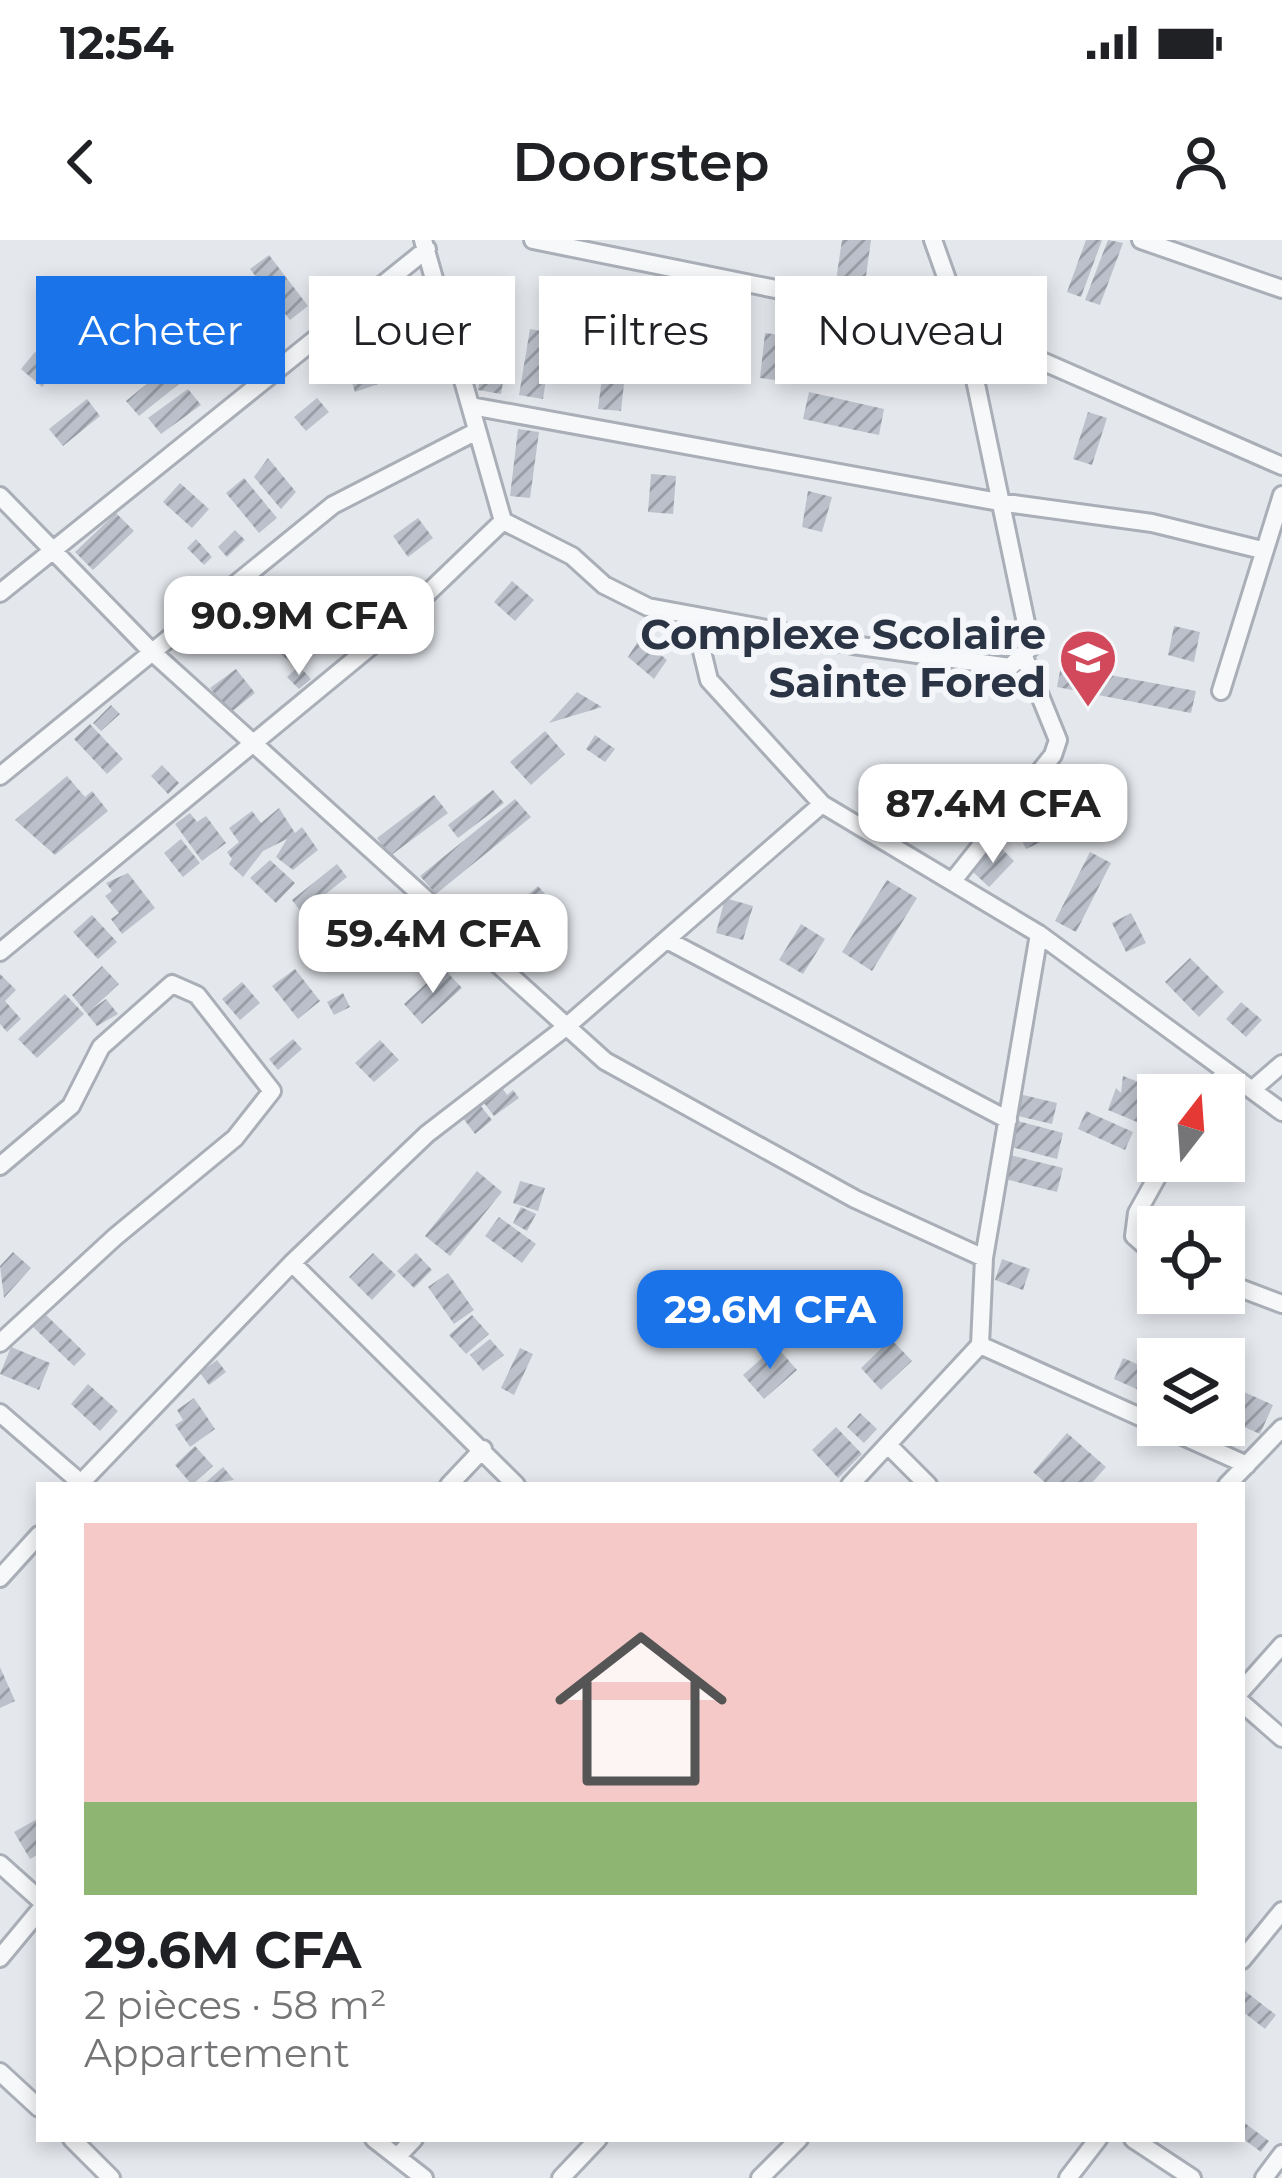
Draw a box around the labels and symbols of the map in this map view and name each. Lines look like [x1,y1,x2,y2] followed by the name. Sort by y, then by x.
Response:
[162,576,436,678] pin: 90.9M CFA
[640,608,1046,708] place label: Complexe Scolaire Sainte Fored
[1057,627,1119,709] school or university icon: Complexe Scolaire Sainte Fored
[856,764,1130,866] pin: 87.4M CFA
[296,894,570,996] pin: 59.4M CFA
[1137,1074,1245,1182] north arrow
[633,1270,907,1372] pin: 29.6M CFA

